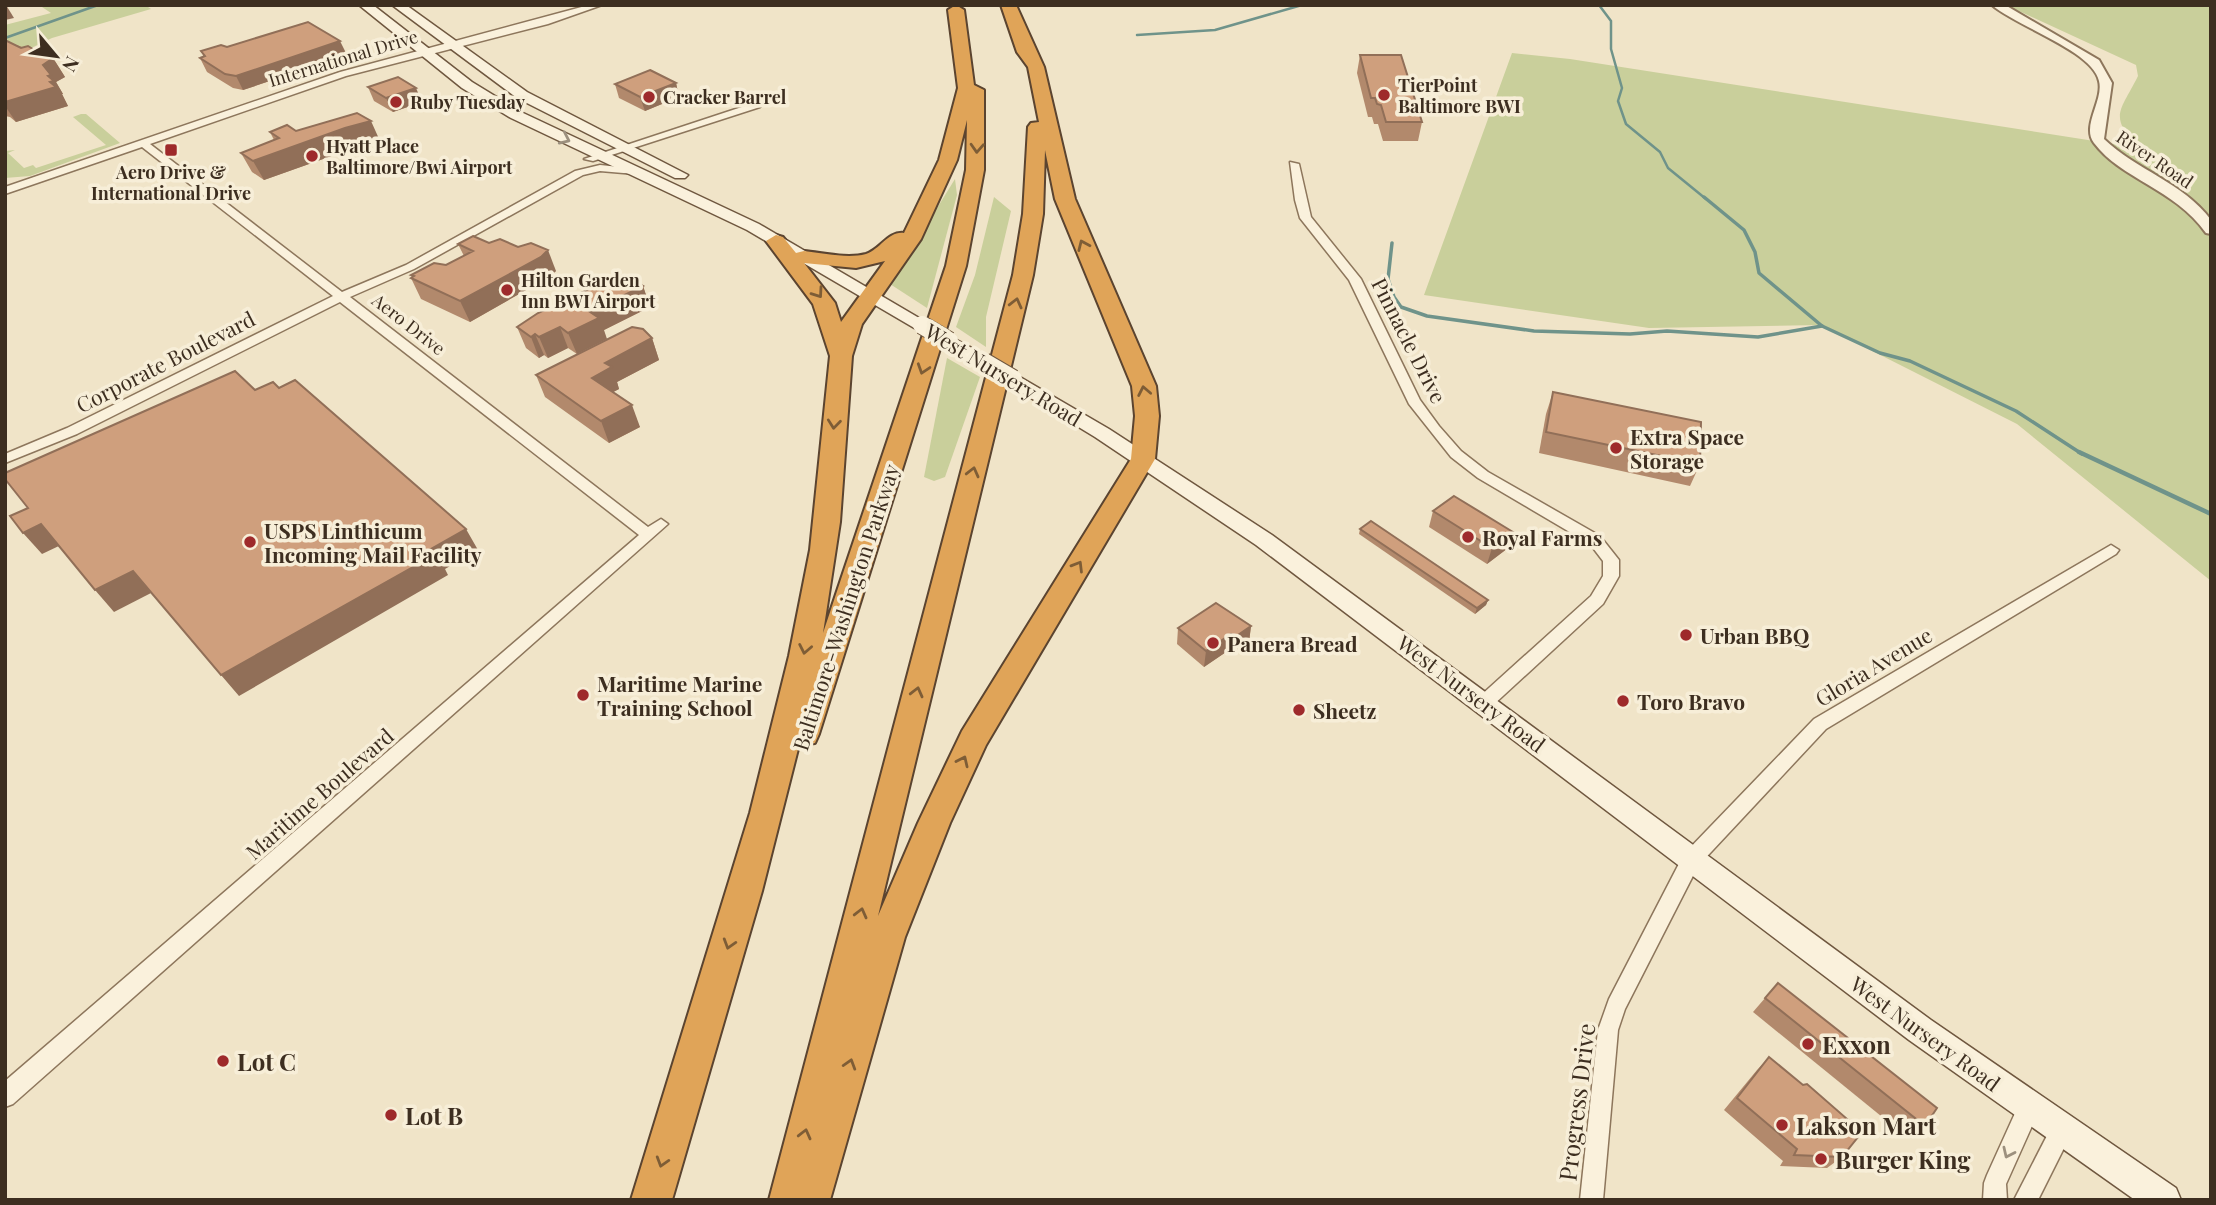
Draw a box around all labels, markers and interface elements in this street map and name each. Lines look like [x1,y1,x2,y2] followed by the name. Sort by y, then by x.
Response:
[21,21,91,91] north arrow
[265,24,421,92] street label: International Drive
[57,52,86,77] text: N
[1398,73,1521,118] place label: TierPoint Baltimore BWI
[663,85,787,109] place label: Cracker Barrel
[1376,87,1392,103] marker: TierPoint Baltimore BWI
[641,89,657,105] marker: Cracker Barrel
[410,90,526,114] place label: Ruby Tuesday
[388,94,404,110] marker: Ruby Tuesday
[2112,125,2199,194] street label: River Road
[558,130,570,144] one-way arrow
[326,134,513,179] place label: Hyatt Place Baltimore/Bwi Airport
[163,142,179,158] marker: Aero Drive & International Drive
[970,143,985,154] one-way arrow
[304,148,320,164] marker: Hyatt Place Baltimore/Bwi Airport
[91,160,251,205] place label: Aero Drive & International Drive
[1077,239,1091,252] one-way arrow
[521,268,656,313] place label: Hilton Garden Inn BWI Airport
[1366,273,1454,407] street label: Pinnacle Drive
[499,282,515,298] marker: Hilton Garden Inn BWI Airport
[810,285,822,298] one-way arrow
[367,287,450,360] street label: Aero Drive
[1008,297,1022,309] one-way arrow
[71,304,259,418] street label: Corporate Boulevard
[919,316,1088,432] street label: West Nursery Road
[917,362,931,374] one-way arrow
[1137,385,1152,397] one-way arrow
[827,419,842,430] one-way arrow
[1630,422,1744,474] place label: Extra Space Storage
[1608,440,1624,456] marker: Extra Space Storage
[785,460,905,754] street label: Baltimore-Washington Parkway
[965,466,979,478] one-way arrow
[264,516,482,568] place label: USPS Linthicum Incoming Mail Facility
[1482,523,1603,551] place label: Royal Farms
[1460,529,1476,545] marker: Royal Farms
[242,534,258,550] marker: USPS Linthicum Incoming Mail Facility
[1070,560,1083,573] one-way arrow
[1809,620,1937,712] street label: Gloria Avenue
[1700,621,1810,649] place label: Urban BBQ
[1678,627,1694,643] marker: Urban BBQ
[1392,628,1552,758] street label: West Nursery Road
[1227,629,1358,657] place label: Panera Bread
[1205,635,1221,651] marker: Panera Bread
[798,643,813,655] one-way arrow
[597,669,762,721] place label: Maritime Marine Training School
[575,687,591,703] marker: Maritime Marine Training School
[909,687,923,699] one-way arrow
[1637,687,1745,715] place label: Toro Bravo
[1615,693,1631,709] marker: Toro Bravo
[1313,696,1376,724] place label: Sheetz
[1291,702,1307,718] marker: Sheetz
[239,721,399,865] street label: Maritime Boulevard
[954,756,968,769] one-way arrow
[853,907,867,919] one-way arrow
[723,938,738,950] one-way arrow
[1845,969,2006,1097] street label: West Nursery Road
[1550,1021,1602,1183] street label: Progress Drive
[1822,1028,1891,1060] place label: Exxon
[1800,1036,1816,1052] marker: Exxon
[237,1045,296,1077] place label: Lot C
[215,1053,231,1069] marker: Lot C
[842,1059,857,1071] one-way arrow
[405,1099,463,1131] place label: Lot B
[383,1107,399,1123] marker: Lot B
[1796,1109,1937,1141] place label: Lakson Mart
[1774,1117,1790,1133] marker: Lakson Mart
[797,1128,811,1140] one-way arrow
[1835,1143,1971,1175] place label: Burger King
[2002,1146,2016,1158] one-way arrow
[1813,1151,1829,1167] marker: Burger King
[656,1155,671,1167] one-way arrow

